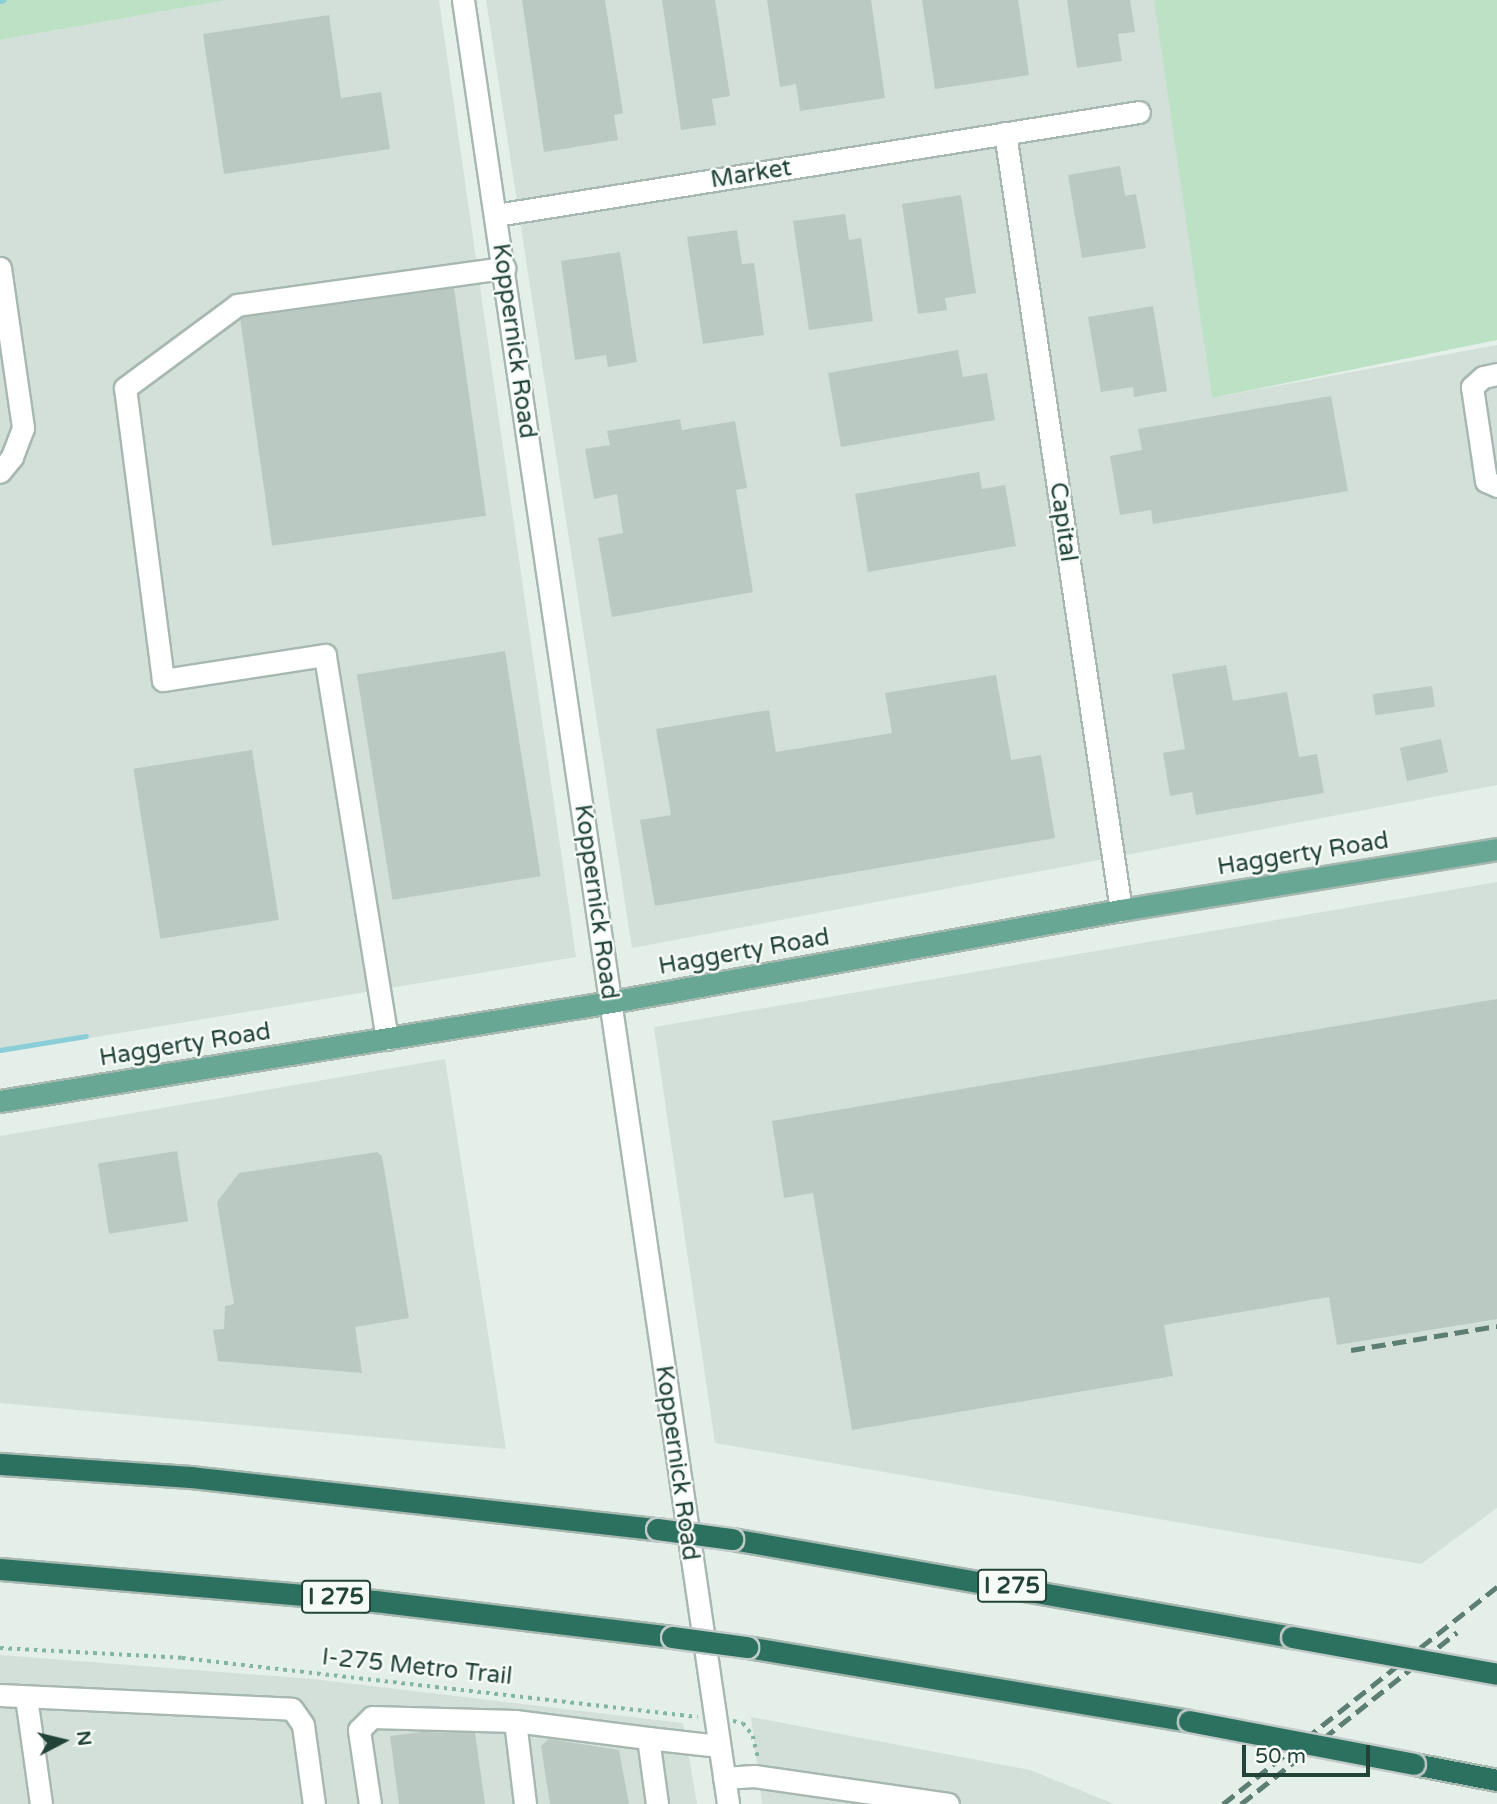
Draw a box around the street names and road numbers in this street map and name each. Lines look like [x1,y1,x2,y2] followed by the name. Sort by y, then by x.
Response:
[709,153,793,195] street label: Market
[486,242,542,440] street label: Koppernick Road
[1043,480,1083,564] street label: Capital
[568,803,624,1001] street label: Koppernick Road
[1215,826,1391,882] street label: Haggerty Road
[656,923,832,981] street label: Haggerty Road
[97,1017,273,1073] street label: Haggerty Road
[649,1364,705,1562] street label: Koppernick Road
[977,1567,1047,1606] road number: I 275
[301,1578,371,1616] road number: I 275
[320,1643,514,1691] street label: I-275 Metro Trail

